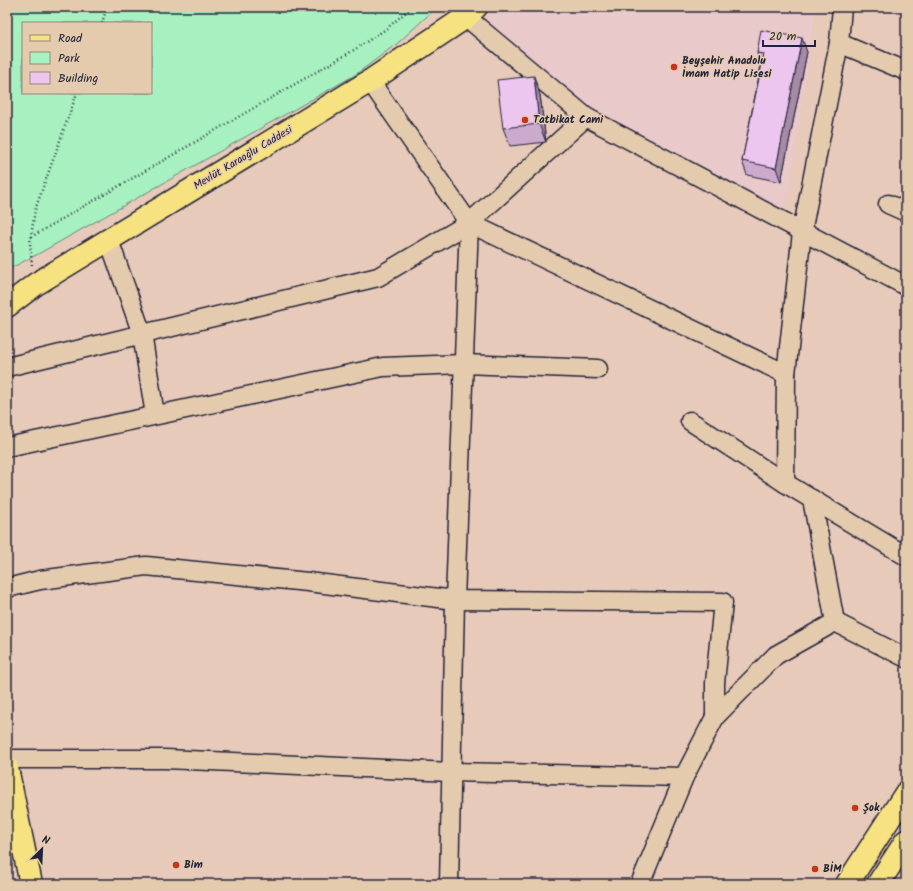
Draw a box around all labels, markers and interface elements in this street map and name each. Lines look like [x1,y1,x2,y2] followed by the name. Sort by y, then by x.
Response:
[22,22,152,94] legend
[763,22,815,48] scale bar
[769,27,797,46] text: 20 m
[58,29,83,48] text: Road
[58,49,80,68] text: Park
[682,52,773,83] place label: Beyşehir Anadolu İmam Hatip Lisesi
[669,62,679,72] marker: Beyşehir Anadolu İmam Hatip Lisesi
[58,69,98,88] text: Building
[533,111,604,129] place label: Tatbikat Cami
[520,115,530,125] marker: Tatbikat Cami
[190,121,296,195] street label: Mevlüt Karaoğlu Caddesi
[863,799,880,817] place label: Şok
[850,803,860,813] marker: Şok
[22,829,62,869] north arrow
[39,831,53,850] text: N
[184,856,203,874] place label: Bim
[171,860,181,870] marker: Bim
[823,860,842,878] place label: BİM
[810,864,820,874] marker: BİM

